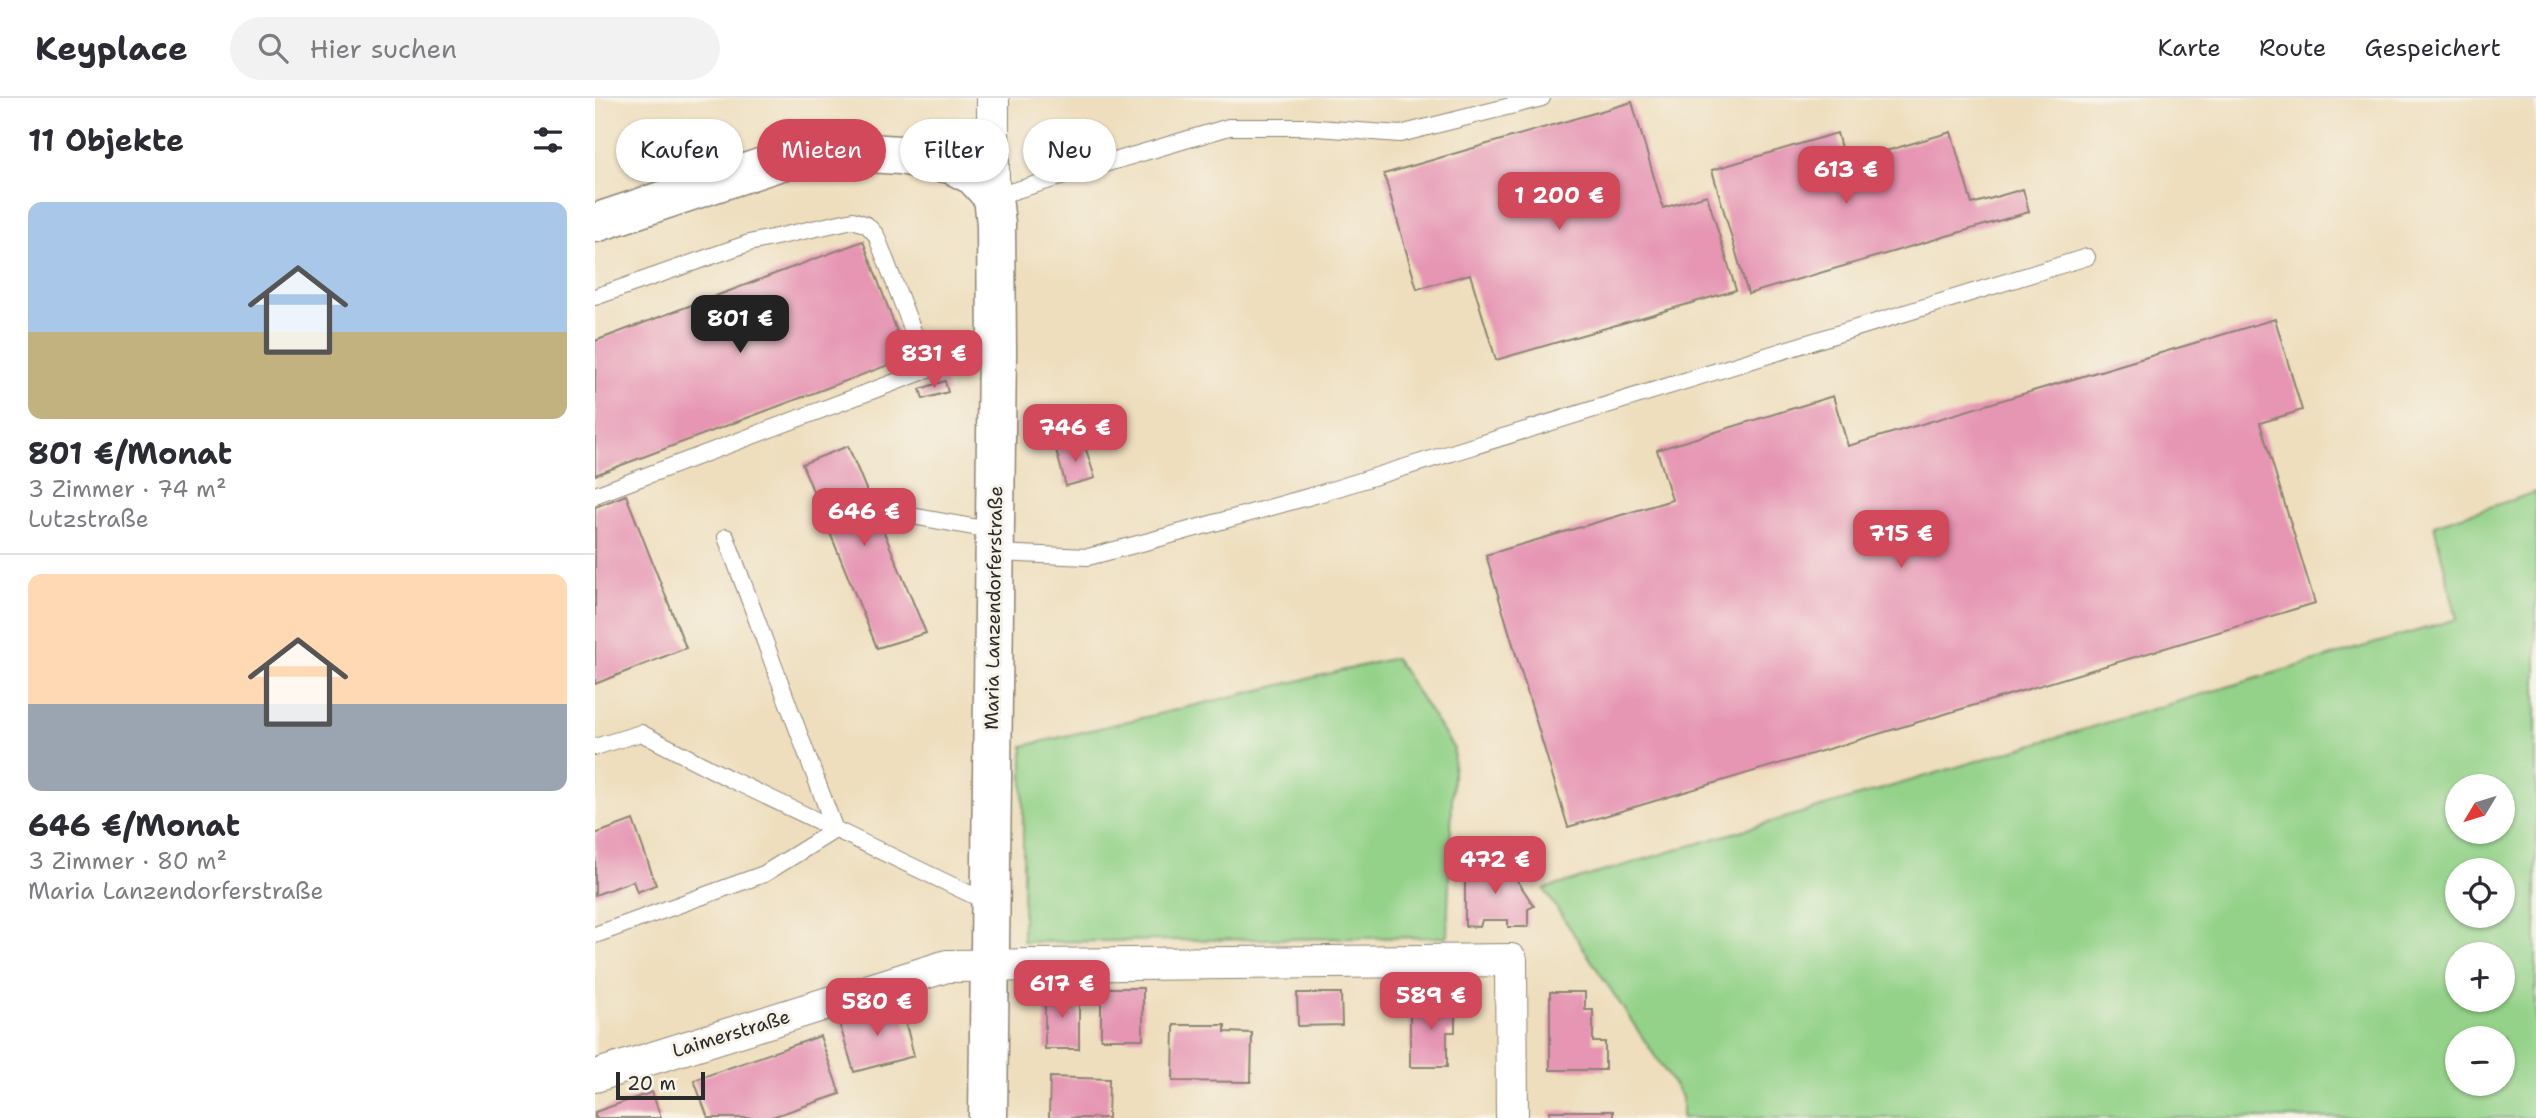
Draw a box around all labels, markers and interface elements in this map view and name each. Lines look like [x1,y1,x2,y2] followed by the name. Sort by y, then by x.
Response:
[230,17,720,80] search box
[35,26,188,71] text: Keyplace
[254,29,292,67] icon: search
[310,31,457,66] text: Hier suchen
[2157,32,2221,64] text: Karte
[2259,32,2326,64] text: Route
[2364,32,2501,64] text: Gespeichert
[616,119,743,182] chip: Kaufen
[757,119,886,182] chip: Mieten
[900,119,1009,182] chip: Filter
[1023,119,1116,182] chip: Neu
[28,120,184,161] text: 11 Objekte
[529,121,567,159] icon: filters
[1797,146,1895,206] pin: 613 €
[1814,154,1878,184] text: 613 €
[1494,172,1624,232] pin: 1 200 €
[1514,180,1604,210] text: 1 200 €
[235,247,361,373] icon: home
[691,296,789,355] pin: 801 €
[707,303,773,333] text: 801 €
[885,330,983,390] pin: 831 €
[901,338,967,368] text: 831 €
[1026,404,1124,464] pin: 746 €
[1039,412,1111,442] text: 746 €
[28,433,232,474] text: 801 €/Monat
[28,474,226,504] text: 3 Zimmer · 74 m²
[979,486,1008,730] street label: Maria Lanzendorferstraße
[815,489,913,548] pin: 646 €
[828,496,900,526] text: 646 €
[28,504,149,534] text: Lutzstraße
[1852,510,1950,570] pin: 715 €
[1869,518,1933,548] text: 715 €
[235,619,361,745] icon: home
[2445,774,2515,844] north arrow
[2445,774,2515,1096] map controls
[28,805,240,846] text: 646 €/Monat
[1446,836,1544,896] pin: 472 €
[1460,844,1530,874] text: 472 €
[28,846,227,876] text: 3 Zimmer · 80 m²
[2445,858,2515,928] button: locate
[28,876,323,906] text: Maria Lanzendorferstraße
[2445,942,2515,1012] button: +
[1013,960,1111,1020] pin: 617 €
[1030,968,1094,998] text: 617 €
[1382,972,1480,1032] pin: 589 €
[828,978,926,1038] pin: 580 €
[1396,980,1466,1010] text: 589 €
[842,986,912,1016] text: 580 €
[669,1004,793,1063] street label: Laimerstraße
[2445,1026,2515,1096] button: −
[616,1069,705,1101] scale bar
[627,1071,676,1096] text: 20 m

